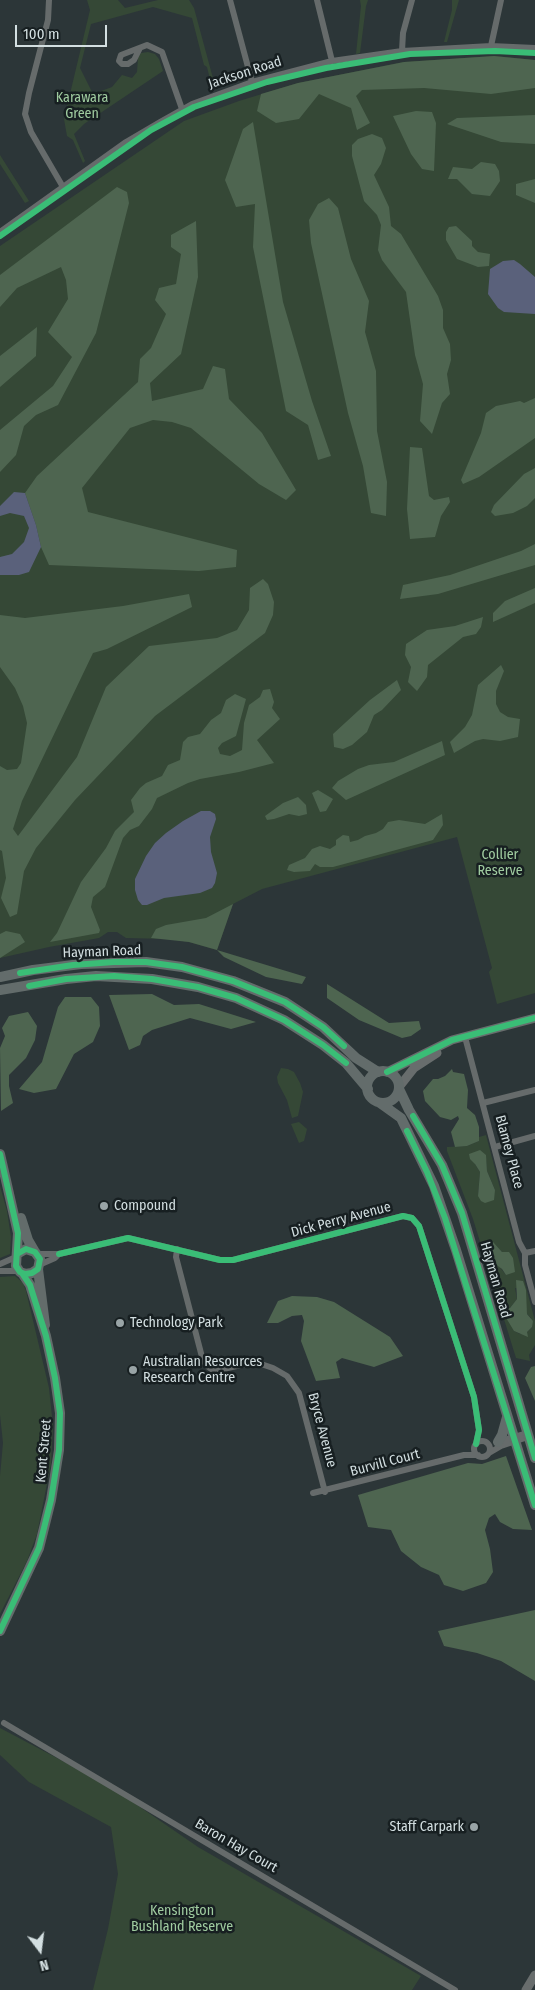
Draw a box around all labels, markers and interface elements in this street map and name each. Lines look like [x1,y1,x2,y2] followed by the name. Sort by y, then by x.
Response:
[18,15,110,47] scale bar
[23,25,60,43] text: 100 m
[206,53,284,93] street label: Jackson Road
[56,90,108,122] park label: Karawara Green
[477,847,523,880] park label: Collier Reserve
[62,942,142,962] street label: Hayman Road
[491,1113,527,1191] street label: Blamey Place
[114,1198,176,1214] place label: Compound
[289,1199,393,1241] street label: Dick Perry Avenue
[98,1200,110,1212] marker: Compound
[476,1240,514,1320] street label: Hayman Road
[130,1315,223,1331] place label: Technology Park
[114,1317,126,1329] marker: Technology Park
[143,1354,262,1386] place label: Australian Resources Research Centre
[127,1364,139,1376] marker: Australian Resources Research Centre
[304,1391,340,1469] street label: Bryce Avenue
[33,1418,55,1484] street label: Kent Street
[348,1446,422,1480] street label: Burvill Court
[192,1816,280,1876] street label: Baron Hay Court
[390,1819,464,1835] place label: Staff Carpark
[468,1821,480,1833] marker: Staff Carpark
[131,1903,233,1935] park label: Kensington Bushland Reserve
[15,1925,65,1975] north arrow
[38,1956,50,1974] text: N

